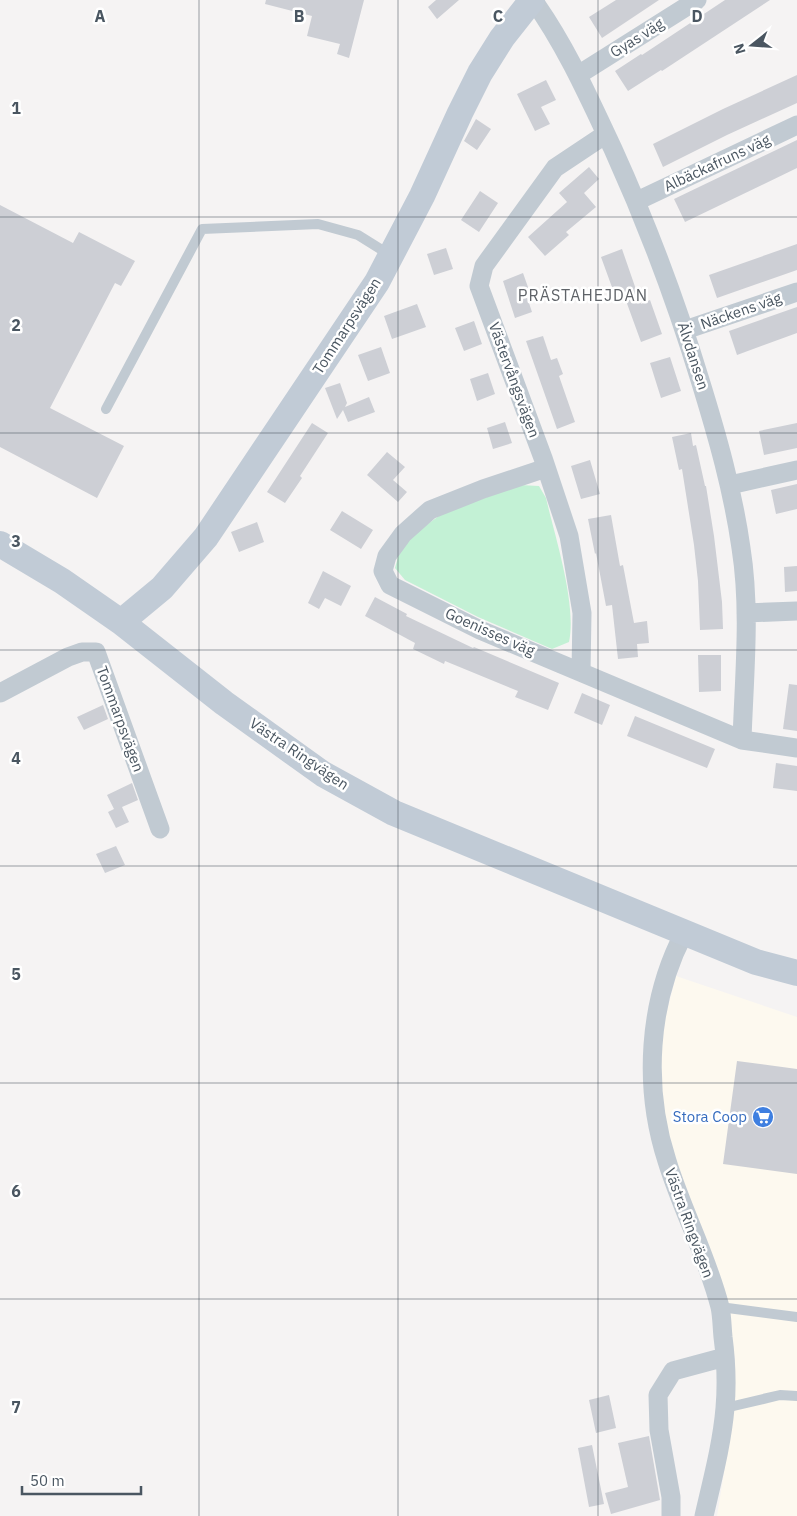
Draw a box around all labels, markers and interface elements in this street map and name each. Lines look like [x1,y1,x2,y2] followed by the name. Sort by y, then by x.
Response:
[95,6,106,26] text: A
[294,6,305,26] text: B
[493,6,503,26] text: C
[691,6,703,26] text: D
[606,14,667,61] street label: Gyas väg
[727,20,777,70] north arrow
[729,41,750,56] text: N
[11,98,21,118] text: 1
[661,130,773,196] street label: Albäckafruns väg
[308,274,385,378] street label: Tommarpsvägen
[518,285,648,305] district label: PRÄSTAHEJDAN
[698,288,784,333] street label: Näckens väg
[11,315,21,335] text: 2
[485,319,544,440] street label: Västervångsvägen
[674,320,713,392] street label: Älvdansen
[11,531,21,551] text: 3
[442,603,538,660] street label: Goenisses väg
[92,663,148,774] street label: Tommarpsvägen
[246,713,353,794] street label: Västra Ringvägen
[11,748,21,768] text: 4
[11,964,21,984] text: 5
[751,1105,775,1129] supermarket icon: Stora Coop
[673,1107,747,1126] place label: Stora Coop
[661,1165,718,1280] street label: Västra Ringvägen
[11,1181,21,1201] text: 6
[11,1397,21,1417] text: 7
[22,1464,141,1496] scale bar
[30,1471,65,1490] text: 50 m

